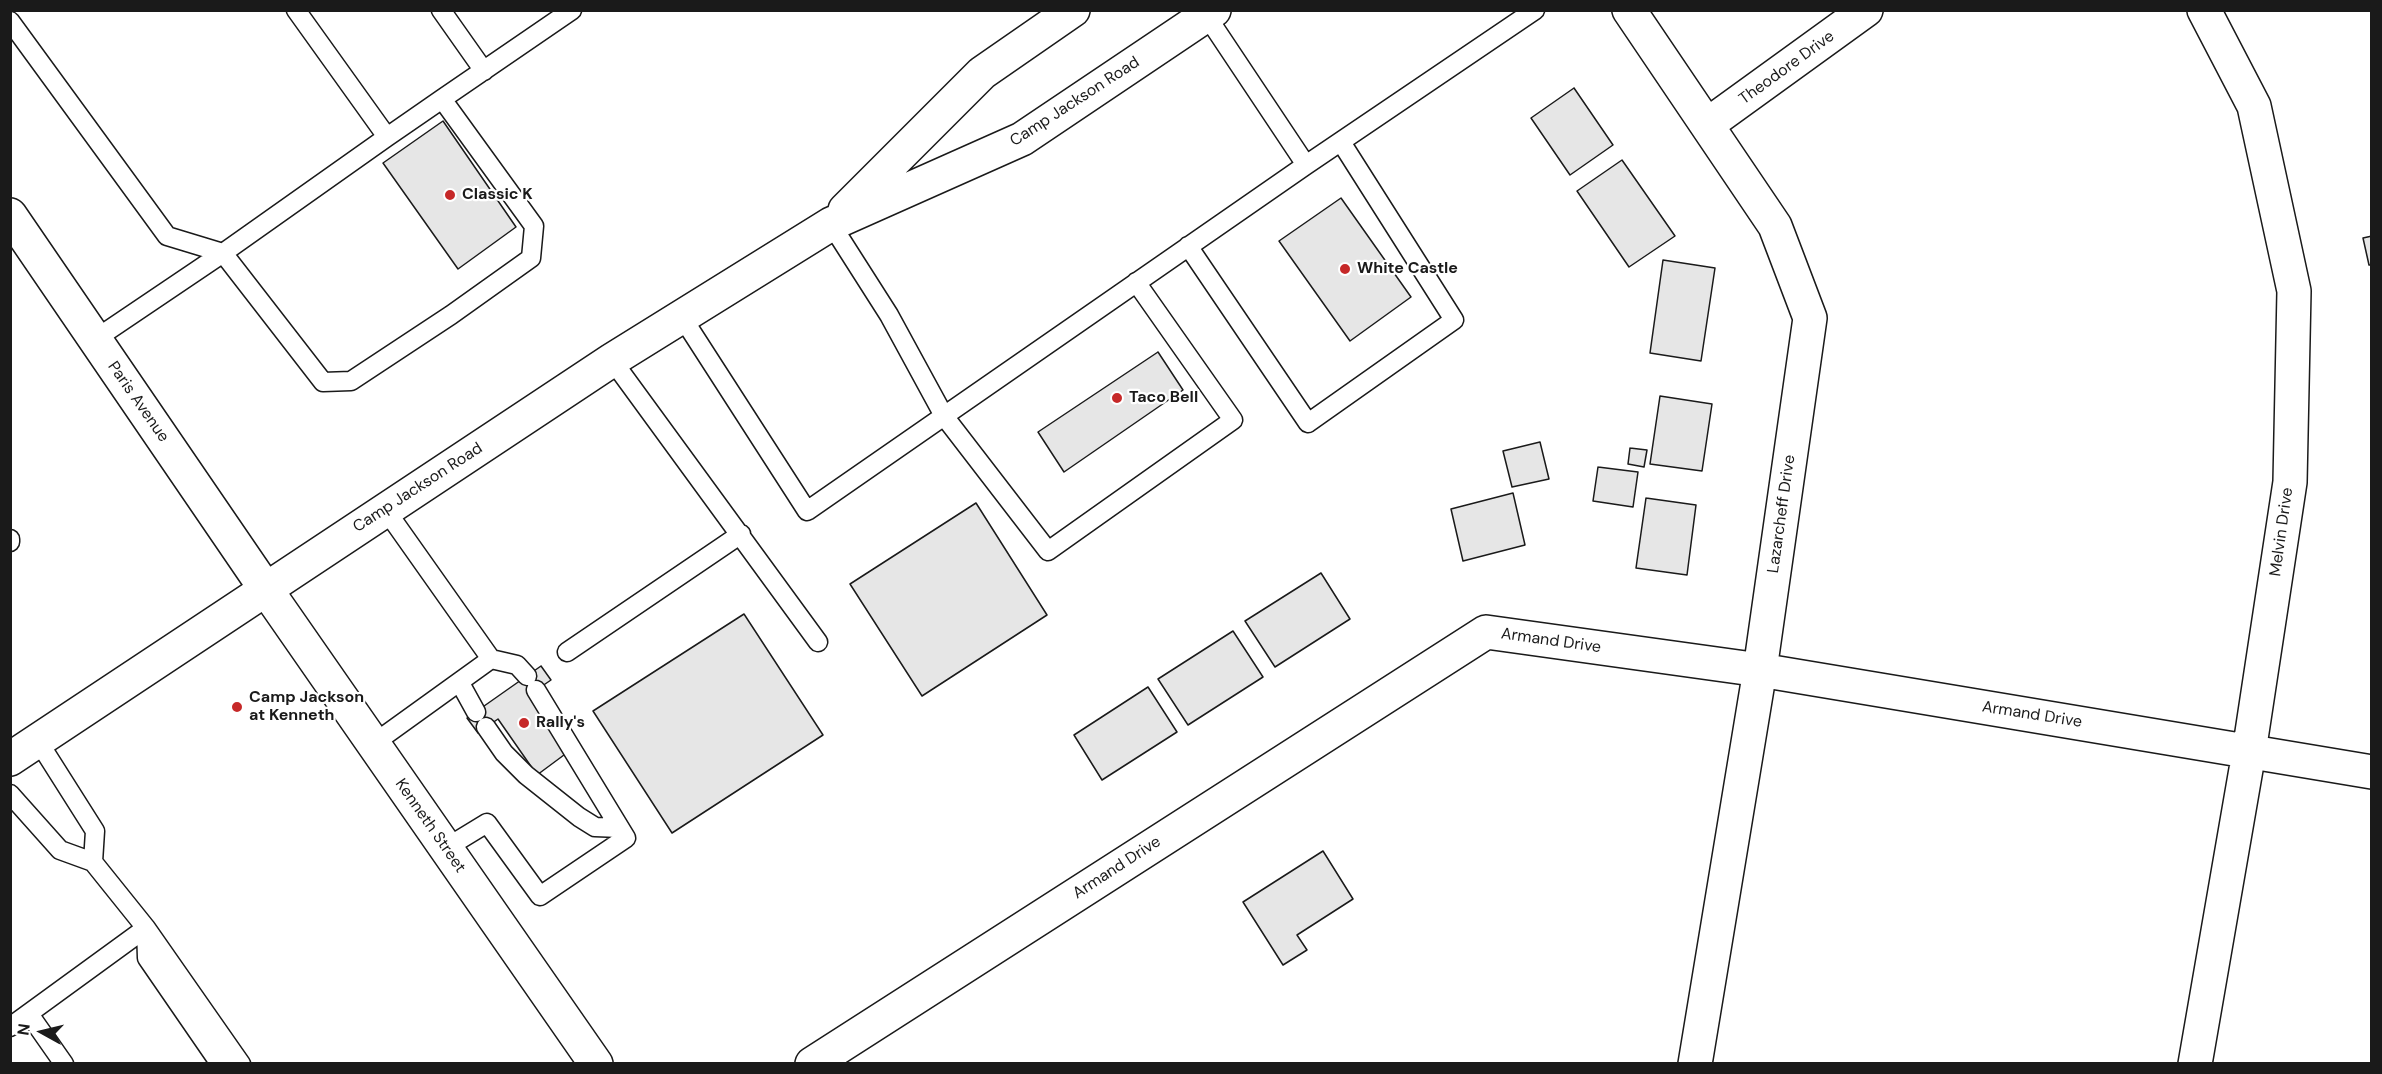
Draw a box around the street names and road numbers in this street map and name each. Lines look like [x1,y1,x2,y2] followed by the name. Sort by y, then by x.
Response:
[1736,27,1838,109] street label: Theodore Drive
[1007,53,1143,151] street label: Camp Jackson Road
[103,358,173,446] street label: Paris Avenue
[350,439,486,537] street label: Camp Jackson Road
[1764,454,1800,574] street label: Lazarcheff Drive
[2266,486,2298,578] street label: Melvin Drive
[1500,624,1602,658] street label: Armand Drive
[1981,698,2083,732] street label: Armand Drive
[391,775,469,877] street label: Kenneth Street
[1069,832,1165,904] street label: Armand Drive

